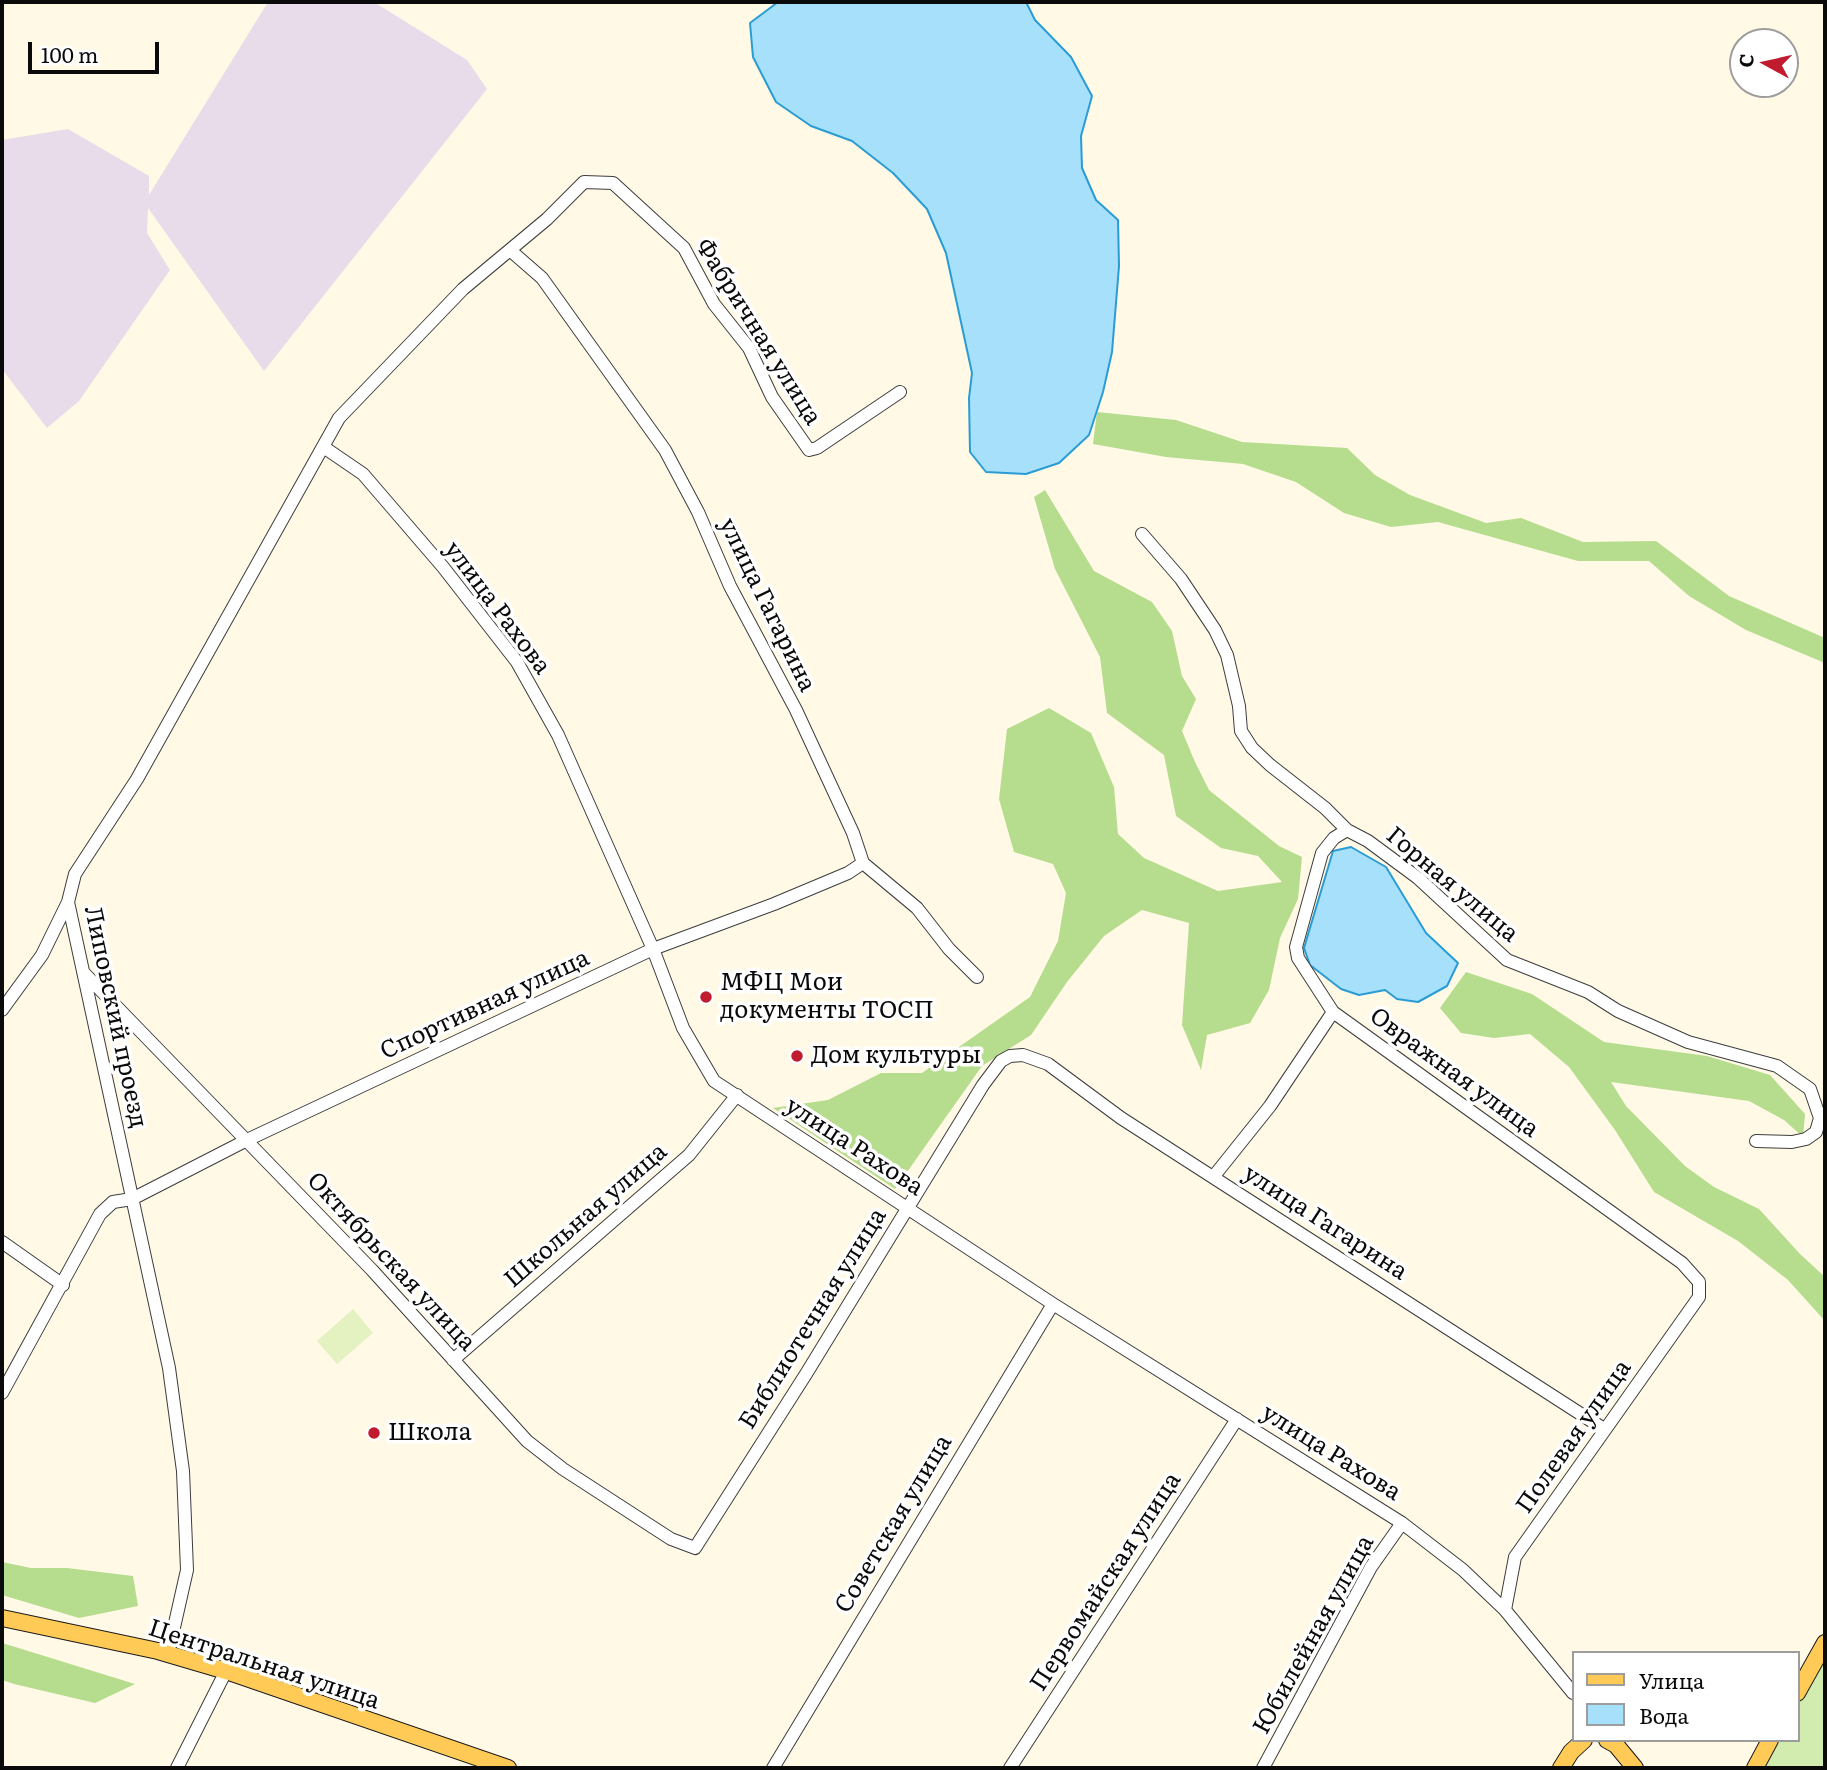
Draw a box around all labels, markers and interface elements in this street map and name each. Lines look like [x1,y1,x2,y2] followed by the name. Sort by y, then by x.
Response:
[32,28,163,72] scale bar
[1729,28,1799,98] north arrow
[41,38,98,69] text: 100 m
[1730,52,1760,69] text: С
[689,233,827,431] street label: Фабричная улица
[712,513,822,697] street label: улица Гагарина
[438,536,556,680] street label: улица Рахова
[1380,821,1524,949] street label: Горная улица
[77,903,153,1131] street label: Липовский проезд
[376,944,594,1066] street label: Спортивная улица
[720,969,934,1025] place label: МФЦ Мои документы ТОСП
[698,989,714,1005] marker: МФЦ Мои документы ТОСП
[1364,1002,1544,1144] street label: Овражная улица
[811,1042,981,1070] place label: Дом культуры
[789,1048,805,1064] marker: Дом культуры
[779,1092,929,1202] street label: улица Рахова
[499,1138,673,1294] street label: Школьная улица
[1238,1159,1412,1287] street label: улица Гагарина
[301,1167,481,1357] street label: Октябрьская улица
[733,1203,893,1435] street label: Библиотечная улица
[1510,1355,1638,1519] street label: Полевая улица
[1256,1399,1406,1507] street label: улица Рахова
[388,1419,472,1447] place label: Школа
[366,1425,382,1441] marker: Школа
[830,1430,958,1618] street label: Советская улица
[1025,1467,1187,1697] street label: Первомайская улица
[1247,1531,1381,1739] street label: Юбилейная улица
[145,1614,383,1716] street label: Центральная улица
[1572,1651,1799,1742] legend
[1639,1664,1704,1695] text: Улица
[1639,1699,1689,1730] text: Вода

